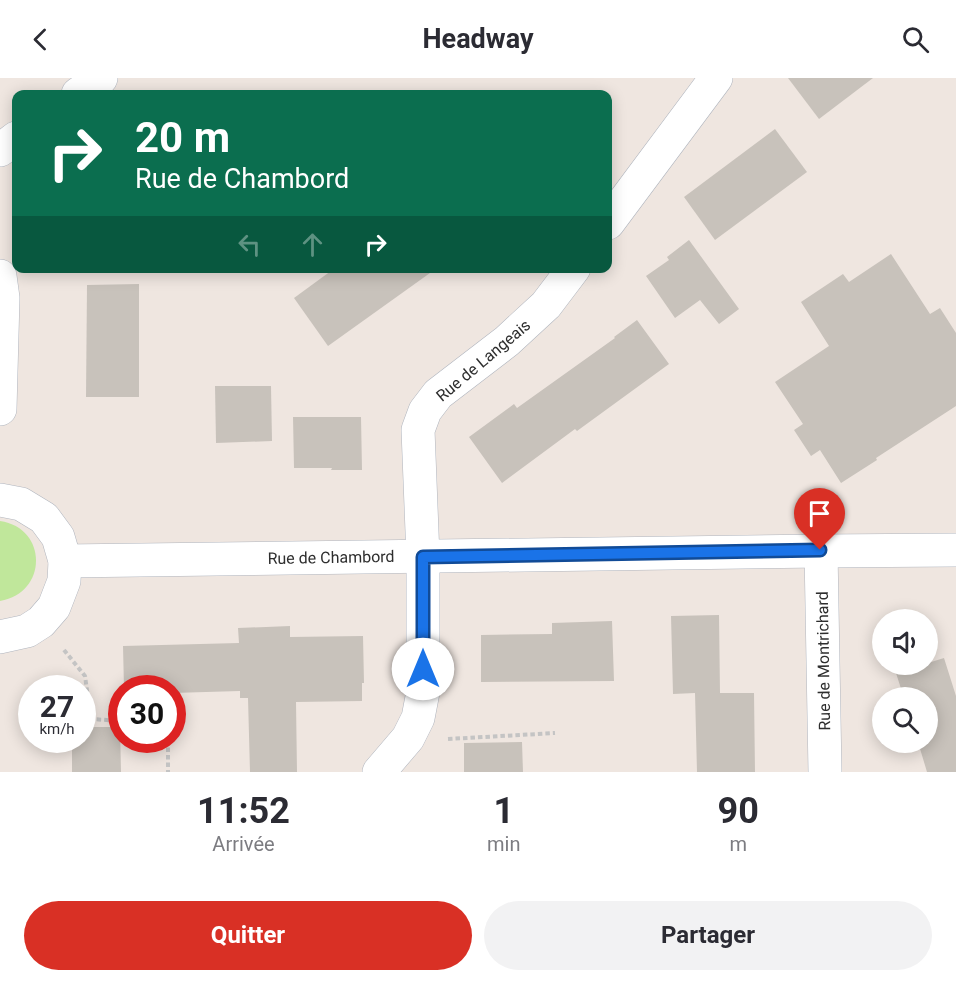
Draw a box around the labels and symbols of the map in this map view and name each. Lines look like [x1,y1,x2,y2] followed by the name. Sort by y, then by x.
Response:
[432,315,534,405] street label: Rue de Langeais
[794,488,845,550] pin
[267,547,395,568] street label: Rue de Chambord
[813,591,834,731] street label: Rue de Montrichard
[391,637,455,701] position arrow
[108,675,186,753] speed limit sign: 30

